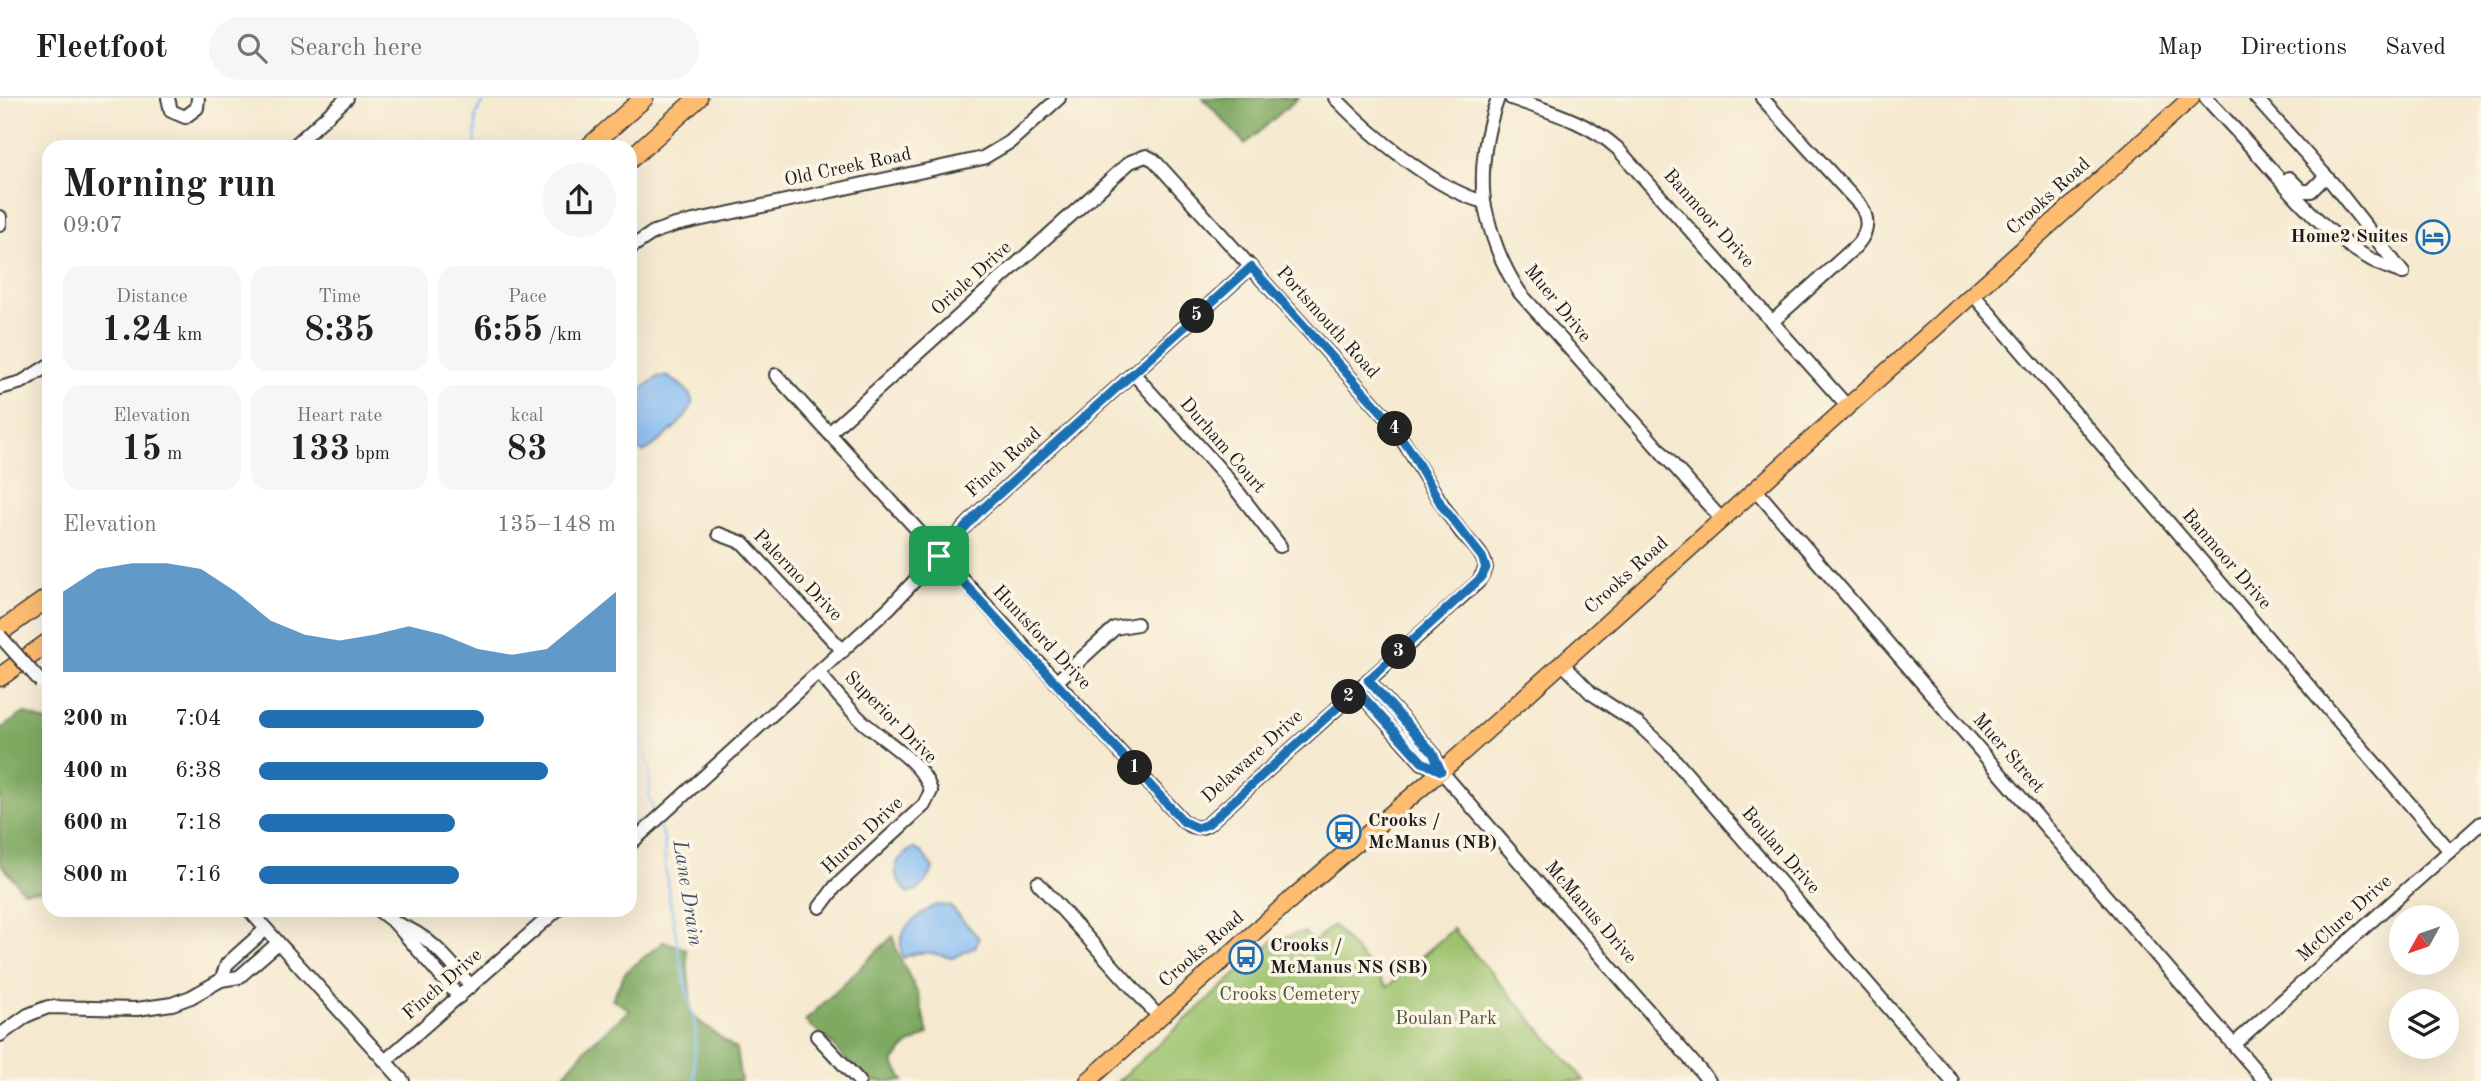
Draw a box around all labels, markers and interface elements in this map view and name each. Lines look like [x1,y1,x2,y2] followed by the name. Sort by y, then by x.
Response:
[209,17,699,80] search box
[233,29,271,67] icon: search
[35,32,167,65] text: Fleetfoot
[289,35,422,61] text: Search here
[2158,36,2202,60] text: Map
[2240,36,2347,60] text: Directions
[2385,36,2446,60] text: Saved
[783,145,913,191] street label: Old Creek Road
[2004,155,2094,239] street label: Crooks Road
[542,163,616,237] button: share
[1659,166,1757,272] street label: Banmoor Drive
[63,167,276,205] text: Morning run
[63,214,123,237] text: 09:07
[2414,218,2452,256] hotel icon: Home2 Suites
[2290,228,2408,247] place label: Home2 Suites
[928,238,1016,320] street label: Oriole Drive
[1520,262,1594,346] street label: Muer Drive
[1272,263,1382,383] street label: Portsmouth Road
[116,288,188,307] text: Distance
[318,288,361,307] text: Time
[508,288,546,307] text: Pace
[1180,298,1214,333] pin: 5
[1191,306,1202,325] text: 5
[101,313,172,348] text: 1.24
[304,313,375,348] text: 8:35
[472,313,543,348] text: 6:55
[172,326,202,345] text: km
[543,326,582,345] text: /km
[1176,395,1268,497] street label: Durham Court
[113,407,190,426] text: Elevation
[297,407,382,426] text: Heart rate
[511,407,544,426] text: kcal
[1378,412,1412,446] pin: 4
[1389,419,1400,438] text: 4
[963,424,1046,502] street label: Finch Road
[121,432,162,467] text: 15
[289,432,350,467] text: 133
[507,432,547,467] text: 83
[162,445,182,464] text: m
[350,445,390,464] text: bpm
[2178,506,2274,614] street label: Banmoor Drive
[63,513,157,536] text: Elevation
[497,513,616,536] text: 135–148 m
[909,526,969,586] pin
[749,527,845,625] street label: Palermo Drive
[1582,534,1672,618] street label: Crooks Road
[920,537,958,575] icon: arrive
[988,582,1094,694] street label: Huntsford Drive
[1382,634,1416,670] pin: 3
[1393,642,1404,661] text: 3
[840,668,940,768] street label: Superior Drive
[1332,680,1366,714] pin: 2
[1343,687,1354,706] text: 2
[63,707,128,730] text: 200 m
[175,707,221,730] text: 7:04
[1199,707,1307,807] street label: Delaware Drive
[1969,711,2047,797] street label: Muer Street
[1118,750,1152,786] pin: 1
[1129,758,1140,777] text: 1
[63,759,128,782] text: 400 m
[175,759,221,782] text: 6:38
[819,794,907,878] street label: Huron Drive
[1737,804,1823,898] street label: Boulan Drive
[63,811,128,834] text: 600 m
[175,811,221,834] text: 7:18
[1368,812,1497,853] place label: Crooks / McManus (NB)
[1325,813,1363,851] bus stop icon: Crooks / McManus (NB)
[668,837,706,948] water label: Lane Drain
[1540,858,1640,968] street label: McManus Drive
[63,863,128,886] text: 800 m
[175,863,221,886] text: 7:16
[2294,872,2396,966] street label: McClure Drive
[2389,905,2459,975] north arrow
[2389,905,2459,1059] map controls
[1156,908,1248,992] street label: Crooks Road
[1270,937,1428,978] place label: Crooks / McManus NS (SB)
[1227,938,1265,976] bus stop icon: Crooks / McManus NS (SB)
[400,946,486,1024] street label: Finch Drive
[1219,986,1361,1005] park label: Crooks Cemetery
[2389,989,2459,1059] button: layers
[1395,1010,1497,1029] park label: Boulan Park

